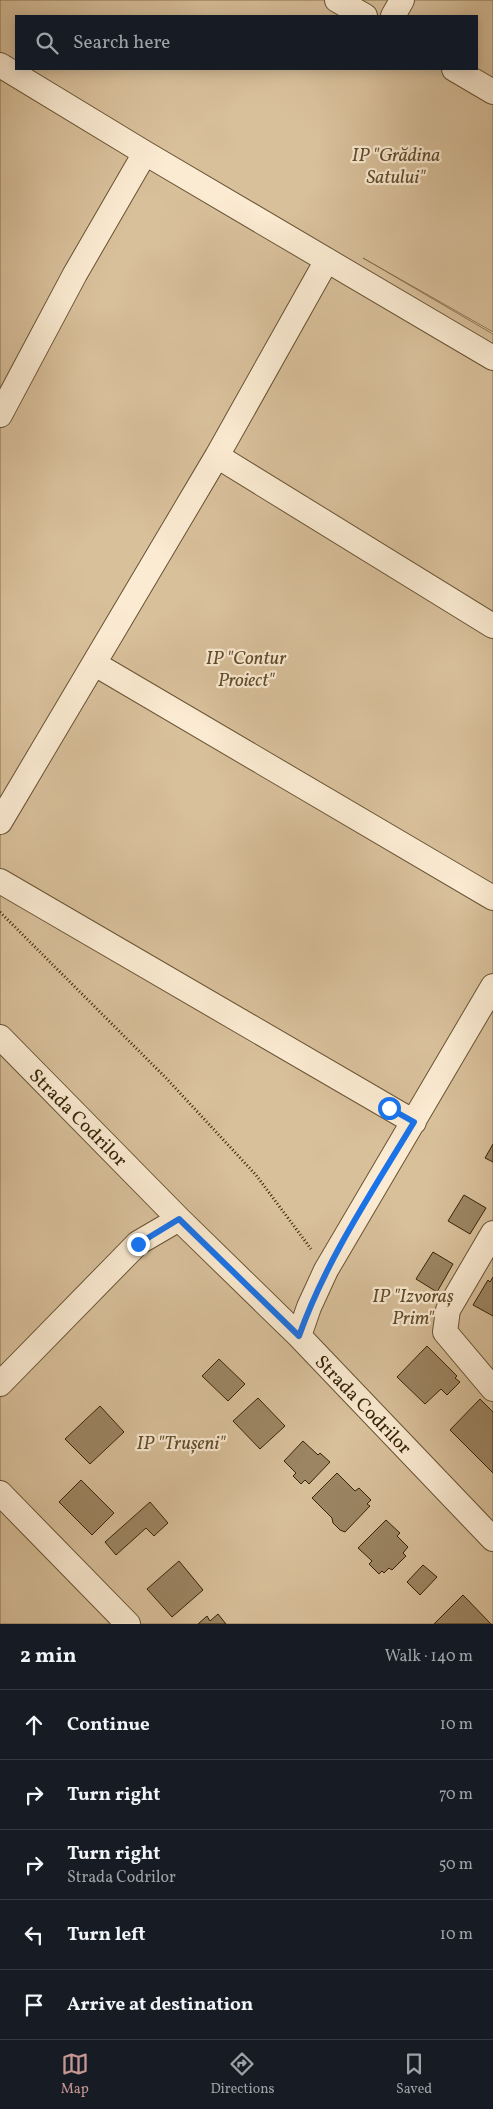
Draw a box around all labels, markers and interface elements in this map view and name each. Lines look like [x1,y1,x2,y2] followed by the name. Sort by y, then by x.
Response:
[15,15,478,70] search box
[33,29,61,57] icon: search
[73,30,170,56] text: Search here
[352,143,440,191] park label: IP "Grădina Satului"
[206,646,287,694] park label: IP "Contur Proiect"
[23,1064,132,1173] street label: Strada Codrilor
[378,1097,401,1120] route start
[127,1233,150,1256] route end
[372,1284,454,1332] park label: IP "Izvoraș Prim"
[308,1350,417,1461] street label: Strada Codrilor
[137,1431,226,1457] park label: IP "Trușeni"
[20,1642,77,1671] text: 2 min
[385,1646,473,1668] text: Walk · 140 m
[20,1711,48,1739] icon: ahead
[67,1712,150,1738] text: Continue
[440,1714,473,1736] text: 10 m
[20,1781,48,1809] icon: right
[67,1782,160,1808] text: Turn right
[439,1784,473,1806] text: 70 m
[67,1841,160,1867] text: Turn right
[20,1851,48,1879] icon: right
[439,1854,473,1876] text: 50 m
[67,1867,176,1889] text: Strada Codrilor
[20,1921,48,1949] icon: left
[67,1922,146,1948] text: Turn left
[440,1924,473,1946] text: 10 m
[20,1991,48,2019] icon: arrive
[67,1992,253,2018] text: Arrive at destination
[61,2050,89,2099] tab: Map
[210,2050,275,2099] tab: Directions
[396,2050,432,2099] tab: Saved

